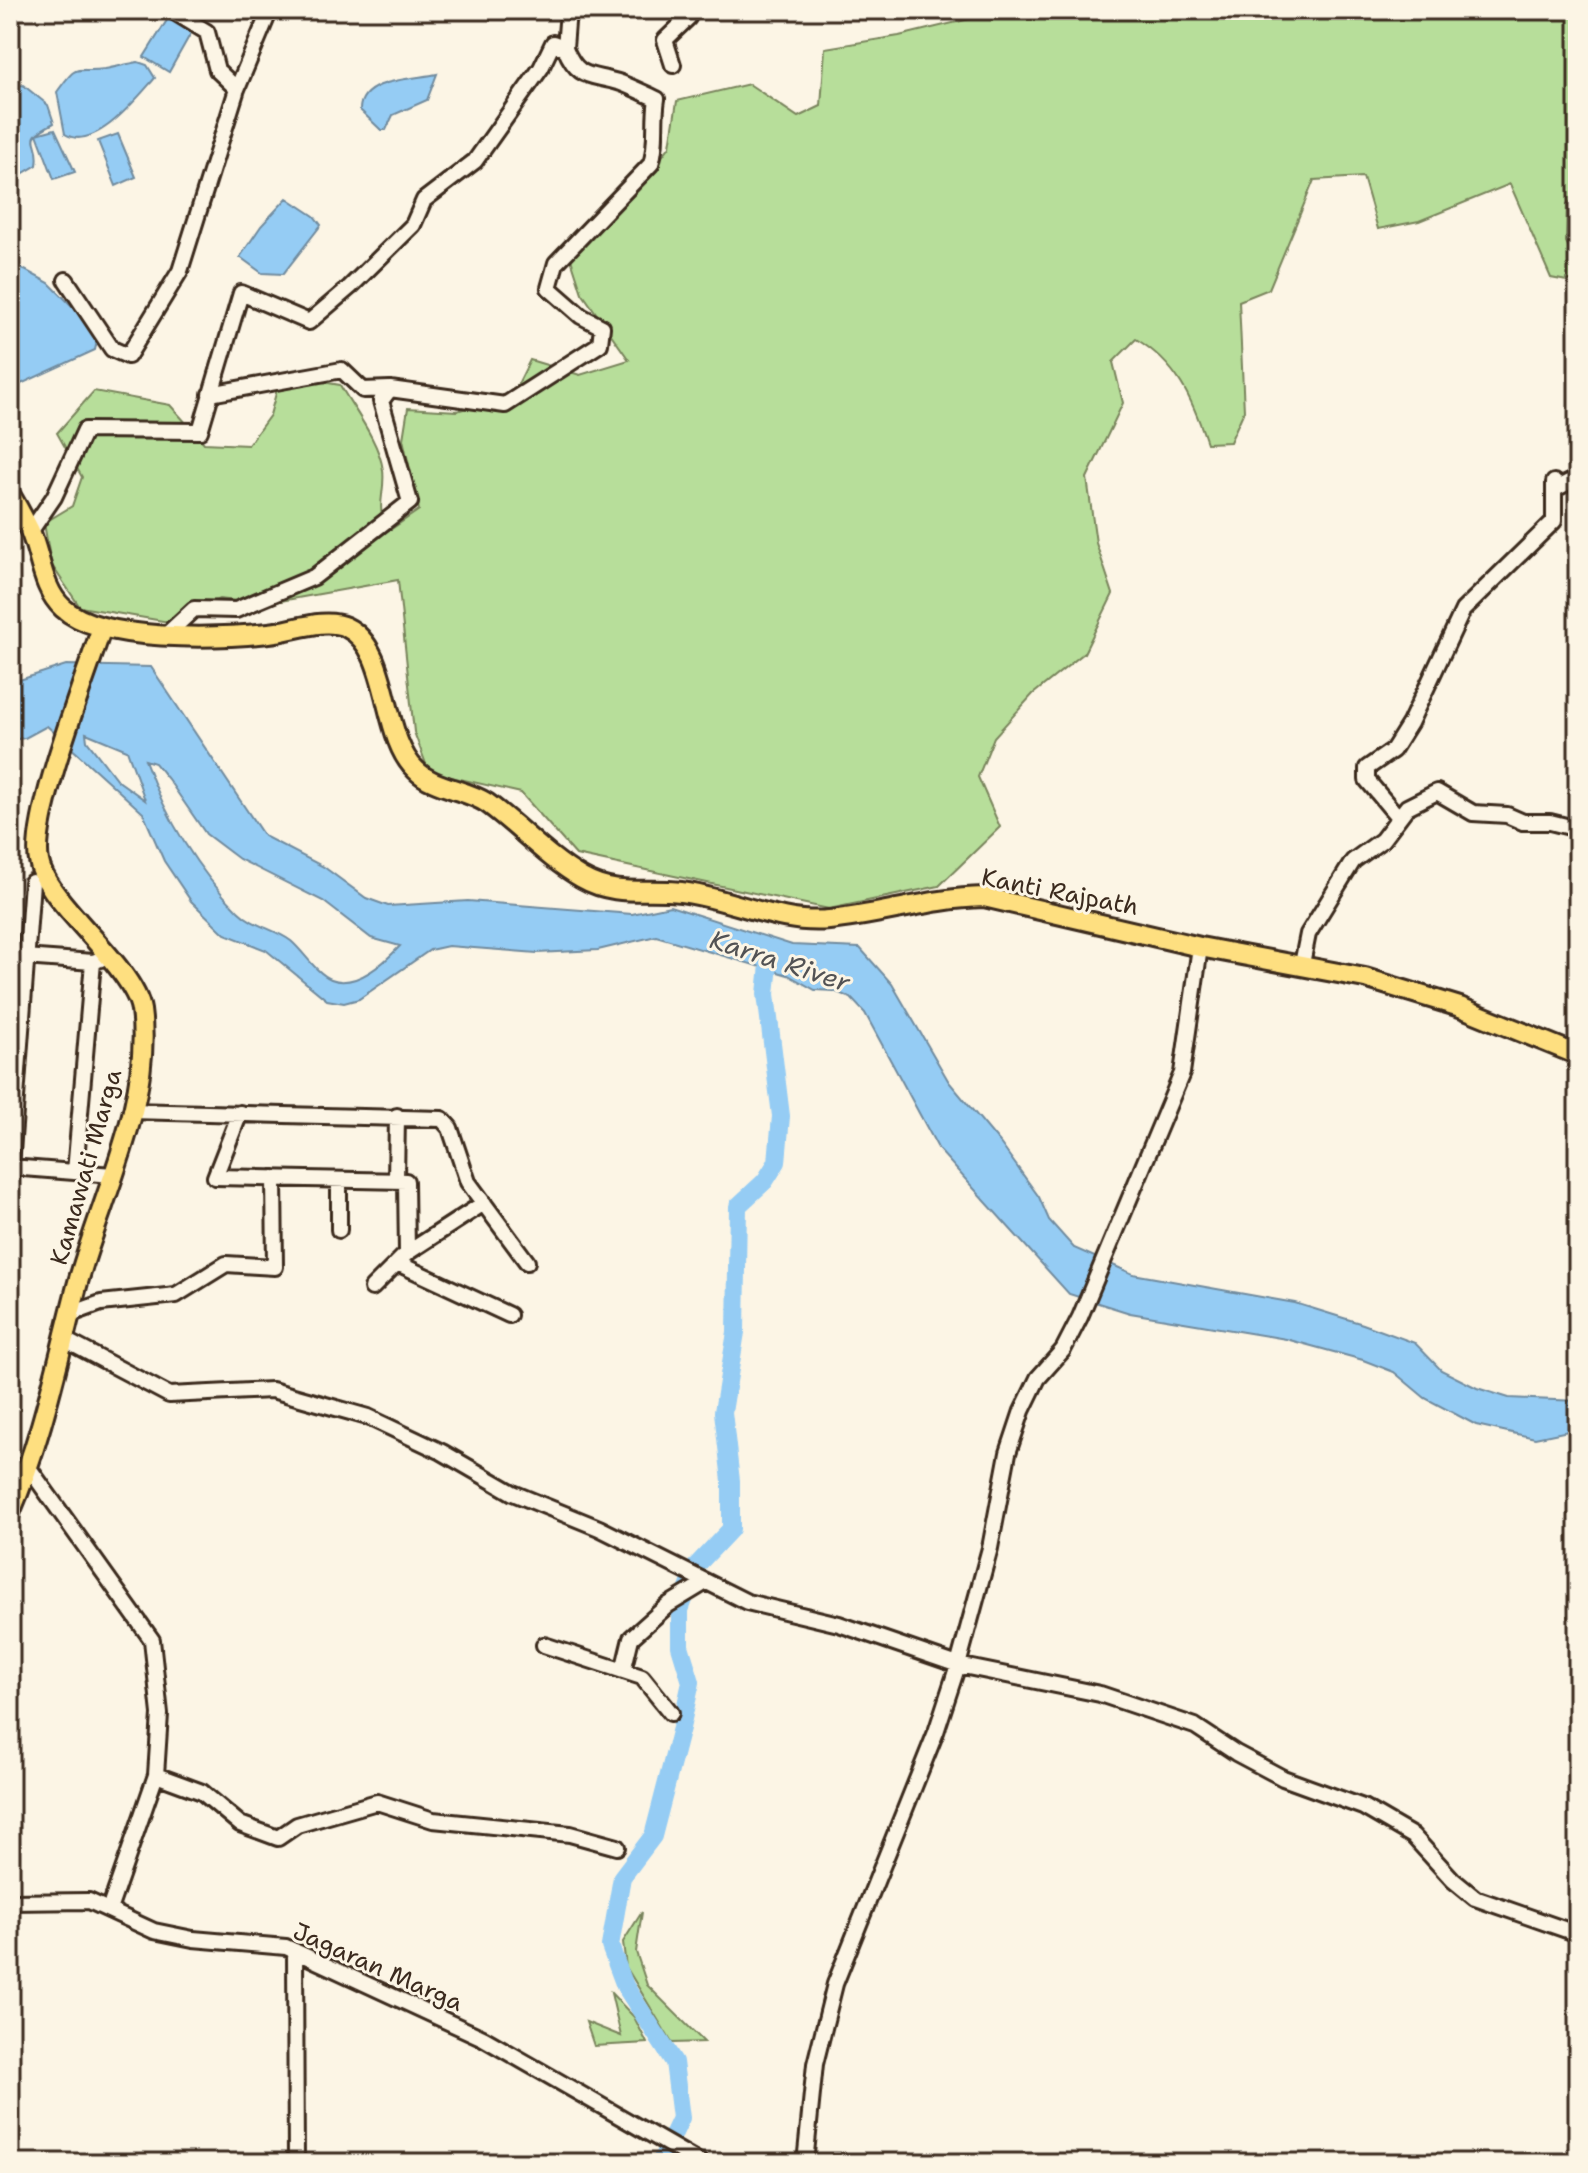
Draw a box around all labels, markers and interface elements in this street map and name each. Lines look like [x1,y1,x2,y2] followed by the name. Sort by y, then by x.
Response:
[979,861,1141,923] street label: Kanti Rajpath
[705,921,856,1000] water label: Karra River
[43,1065,129,1269] street label: Kamawati Marga
[288,1915,468,2019] street label: Jagaran Marga

